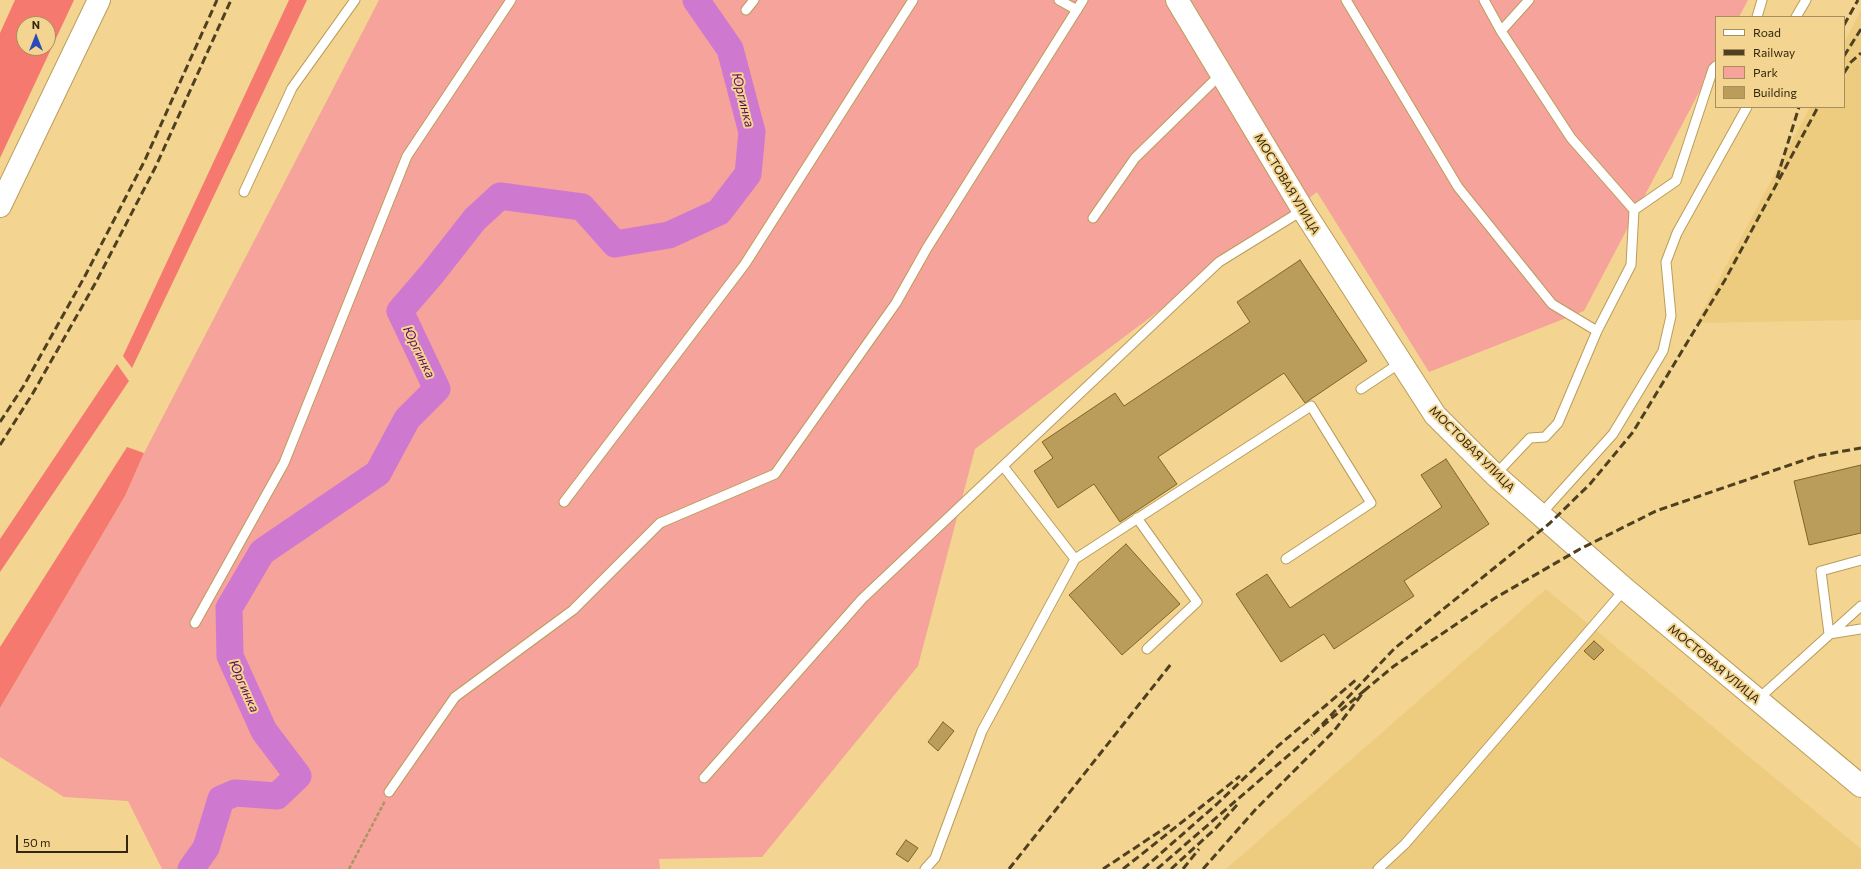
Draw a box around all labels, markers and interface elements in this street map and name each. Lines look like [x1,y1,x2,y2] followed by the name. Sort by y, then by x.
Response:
[16,16,56,56] north arrow
[1715,16,1845,108] legend
[32,18,40,31] text: N
[1753,25,1781,39] text: Road
[1753,45,1795,59] text: Railway
[1753,65,1778,79] text: Park
[729,71,757,129] water label: Юргинка
[1753,85,1797,99] text: Building
[1251,131,1323,237] street label: МОСТОВАЯ УЛИЦА
[400,323,438,381] water label: Юргинка
[1426,403,1518,495] street label: МОСТОВАЯ УЛИЦА
[1665,621,1763,707] street label: МОСТОВАЯ УЛИЦА
[226,657,262,715] water label: Юргинка
[18,827,130,853] scale bar
[23,835,51,849] text: 50 m

